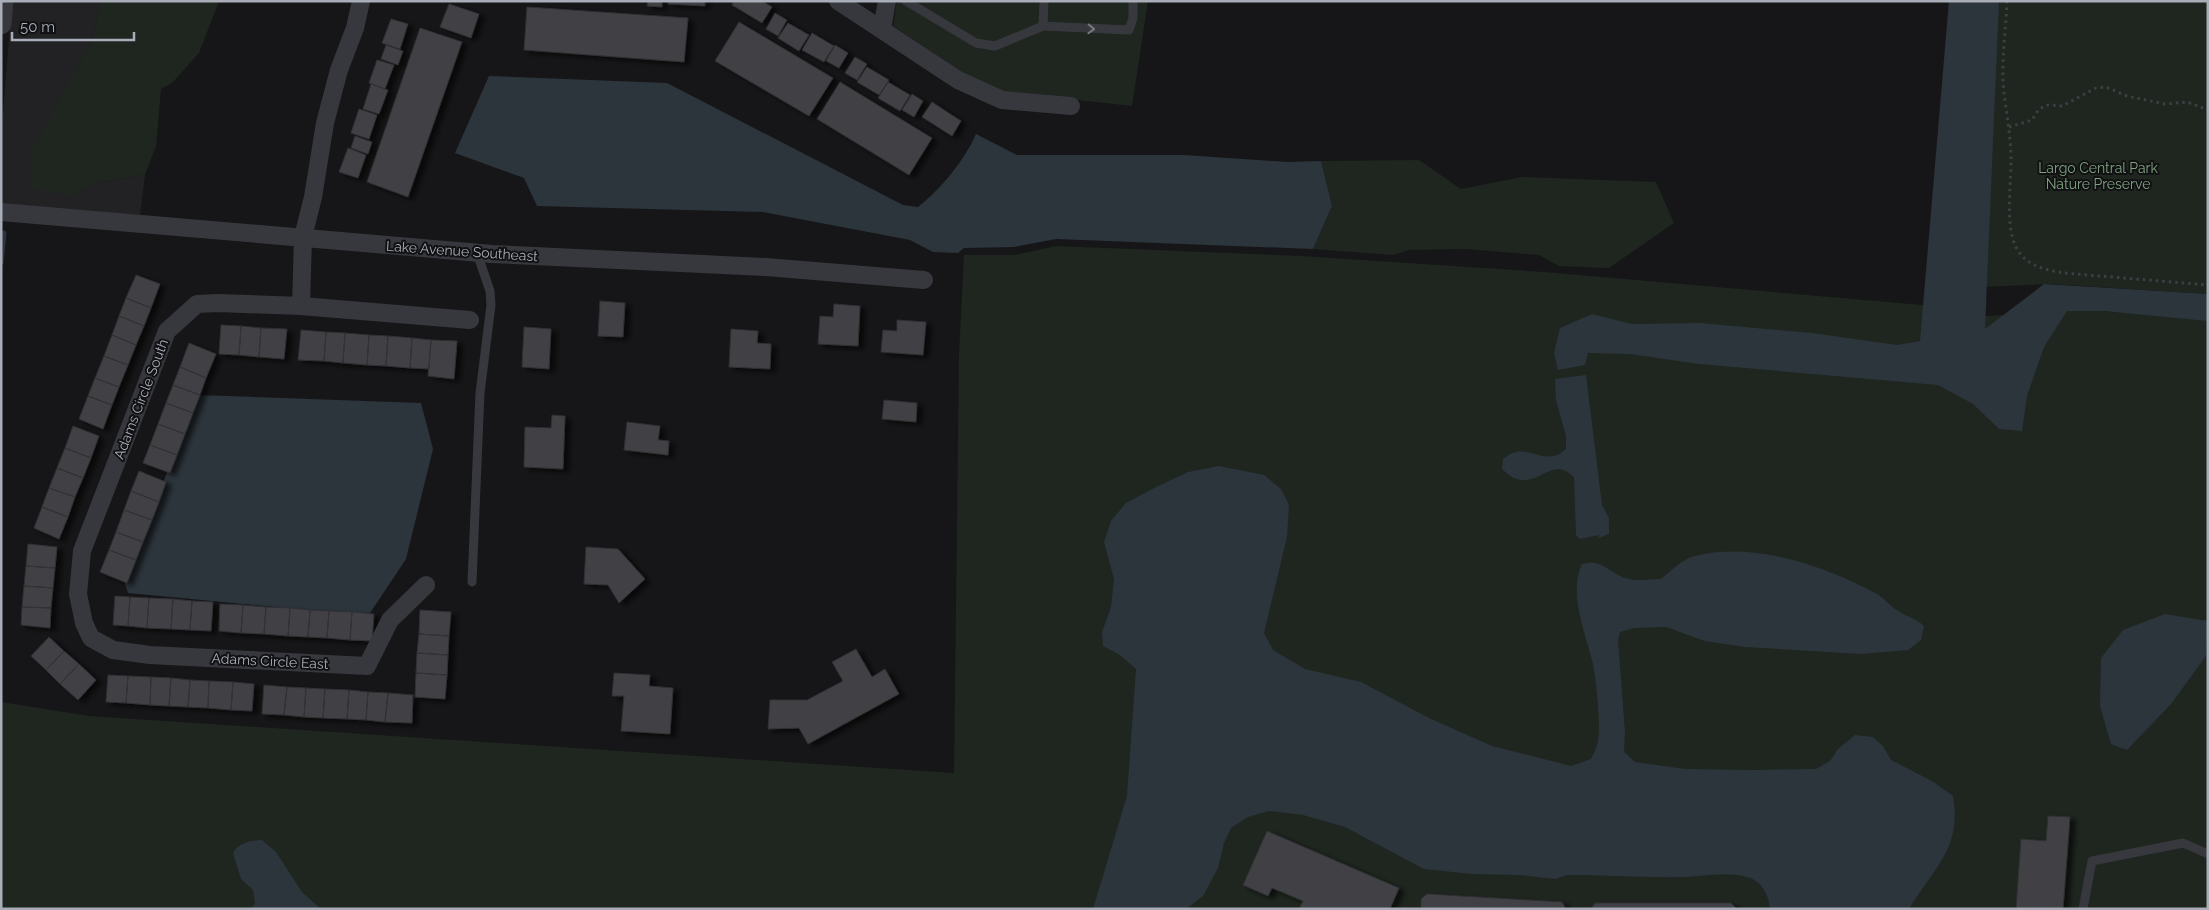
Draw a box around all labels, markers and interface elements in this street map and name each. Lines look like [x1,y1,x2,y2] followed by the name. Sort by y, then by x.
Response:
[12,10,135,42] scale bar
[20,18,55,36] text: 50 m
[1088,24,1096,34] one-way arrow
[2038,160,2158,192] park label: Largo Central Park Nature Preserve
[386,238,539,264] street label: Lake Avenue Southeast
[111,337,171,461] street label: Adams Circle South
[211,650,329,672] street label: Adams Circle East

